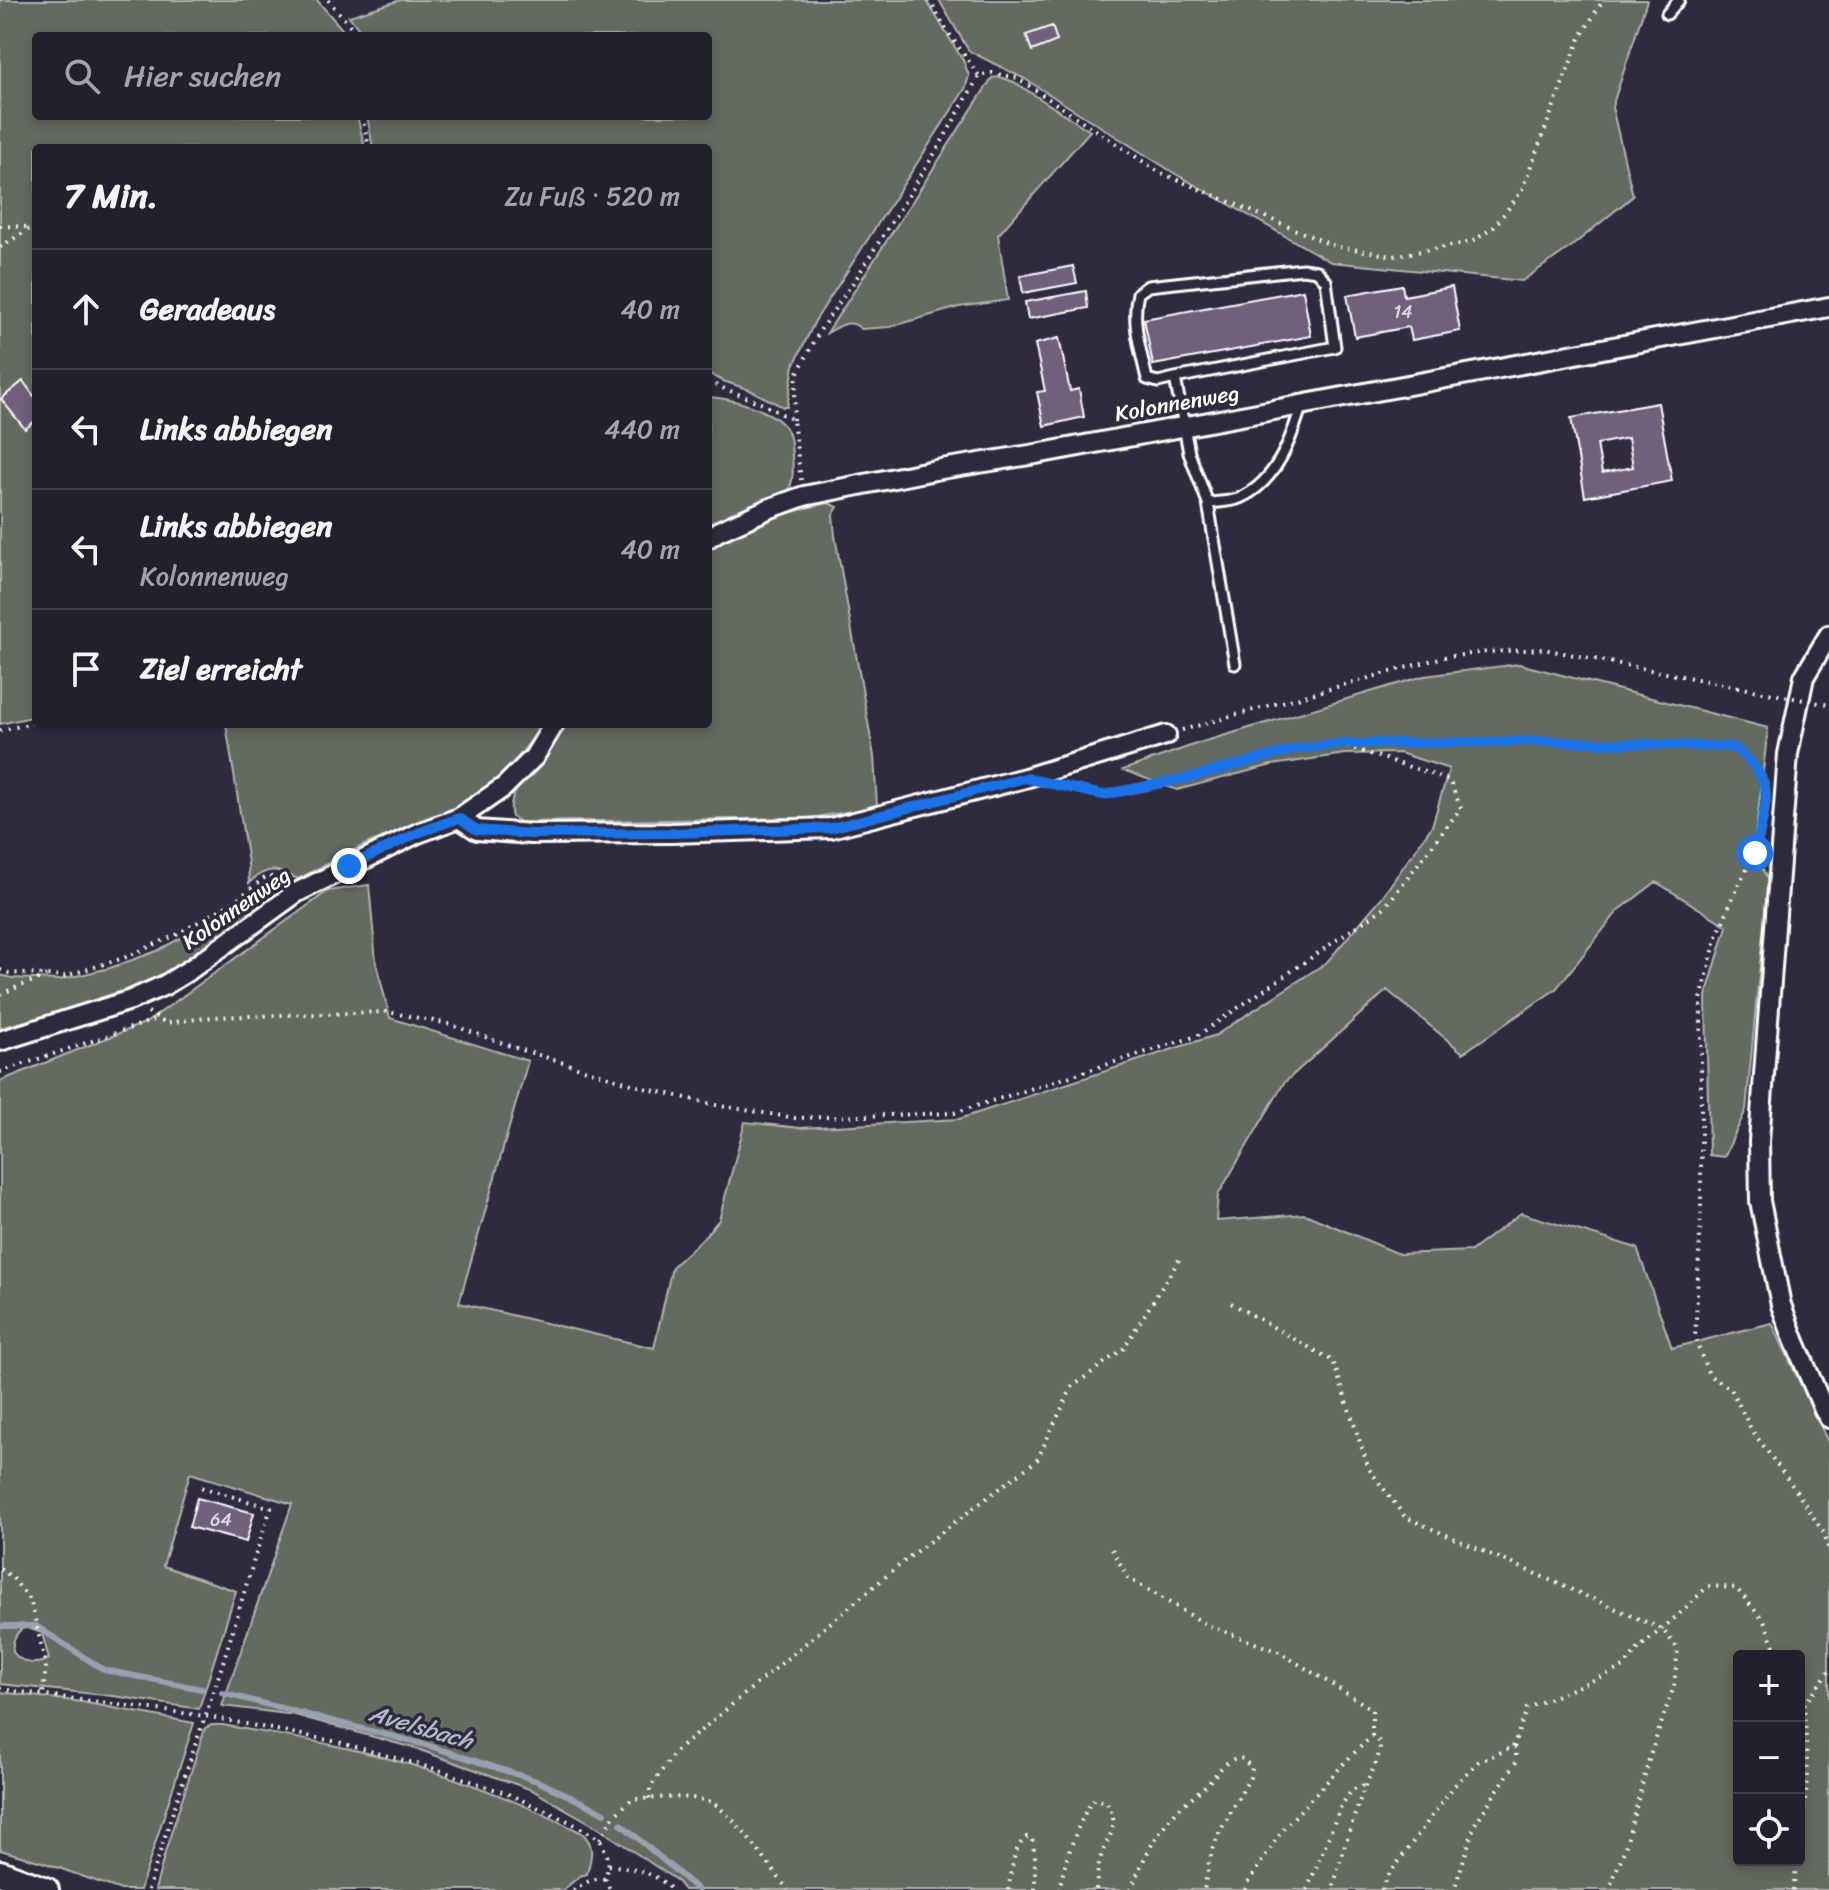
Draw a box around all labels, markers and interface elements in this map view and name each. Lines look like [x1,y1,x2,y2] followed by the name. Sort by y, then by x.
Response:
[32,32,712,120] search box
[124,49,281,103] text: Hier suchen
[60,54,104,98] icon: search
[64,166,158,226] text: 7 Min.
[505,173,680,219] text: Zu Fuß · 520 m
[140,282,275,336] text: Geradeaus
[621,286,680,332] text: 40 m
[64,287,108,331] icon: ahead
[1394,296,1412,328] house number: 14
[1112,373,1242,433] street label: Kolonnenweg
[140,402,332,456] text: Links abbiegen
[604,406,680,452] text: 440 m
[64,407,108,451] icon: left
[140,499,332,553] text: Links abbiegen
[621,526,680,572] text: 40 m
[64,527,108,571] icon: left
[140,553,289,599] text: Kolonnenweg
[140,642,302,696] text: Ziel erreicht
[64,647,108,691] icon: arrive
[1737,835,1773,871] route start
[331,848,367,884] route end
[173,856,299,960] street label: Kolonnenweg
[210,1504,232,1536] house number: 64
[1733,1650,1805,1866] map controls
[1733,1650,1805,1722] button: +
[363,1692,480,1762] water label: Avelsbach
[1733,1722,1805,1794] button: −
[1733,1794,1805,1866] button: locate

